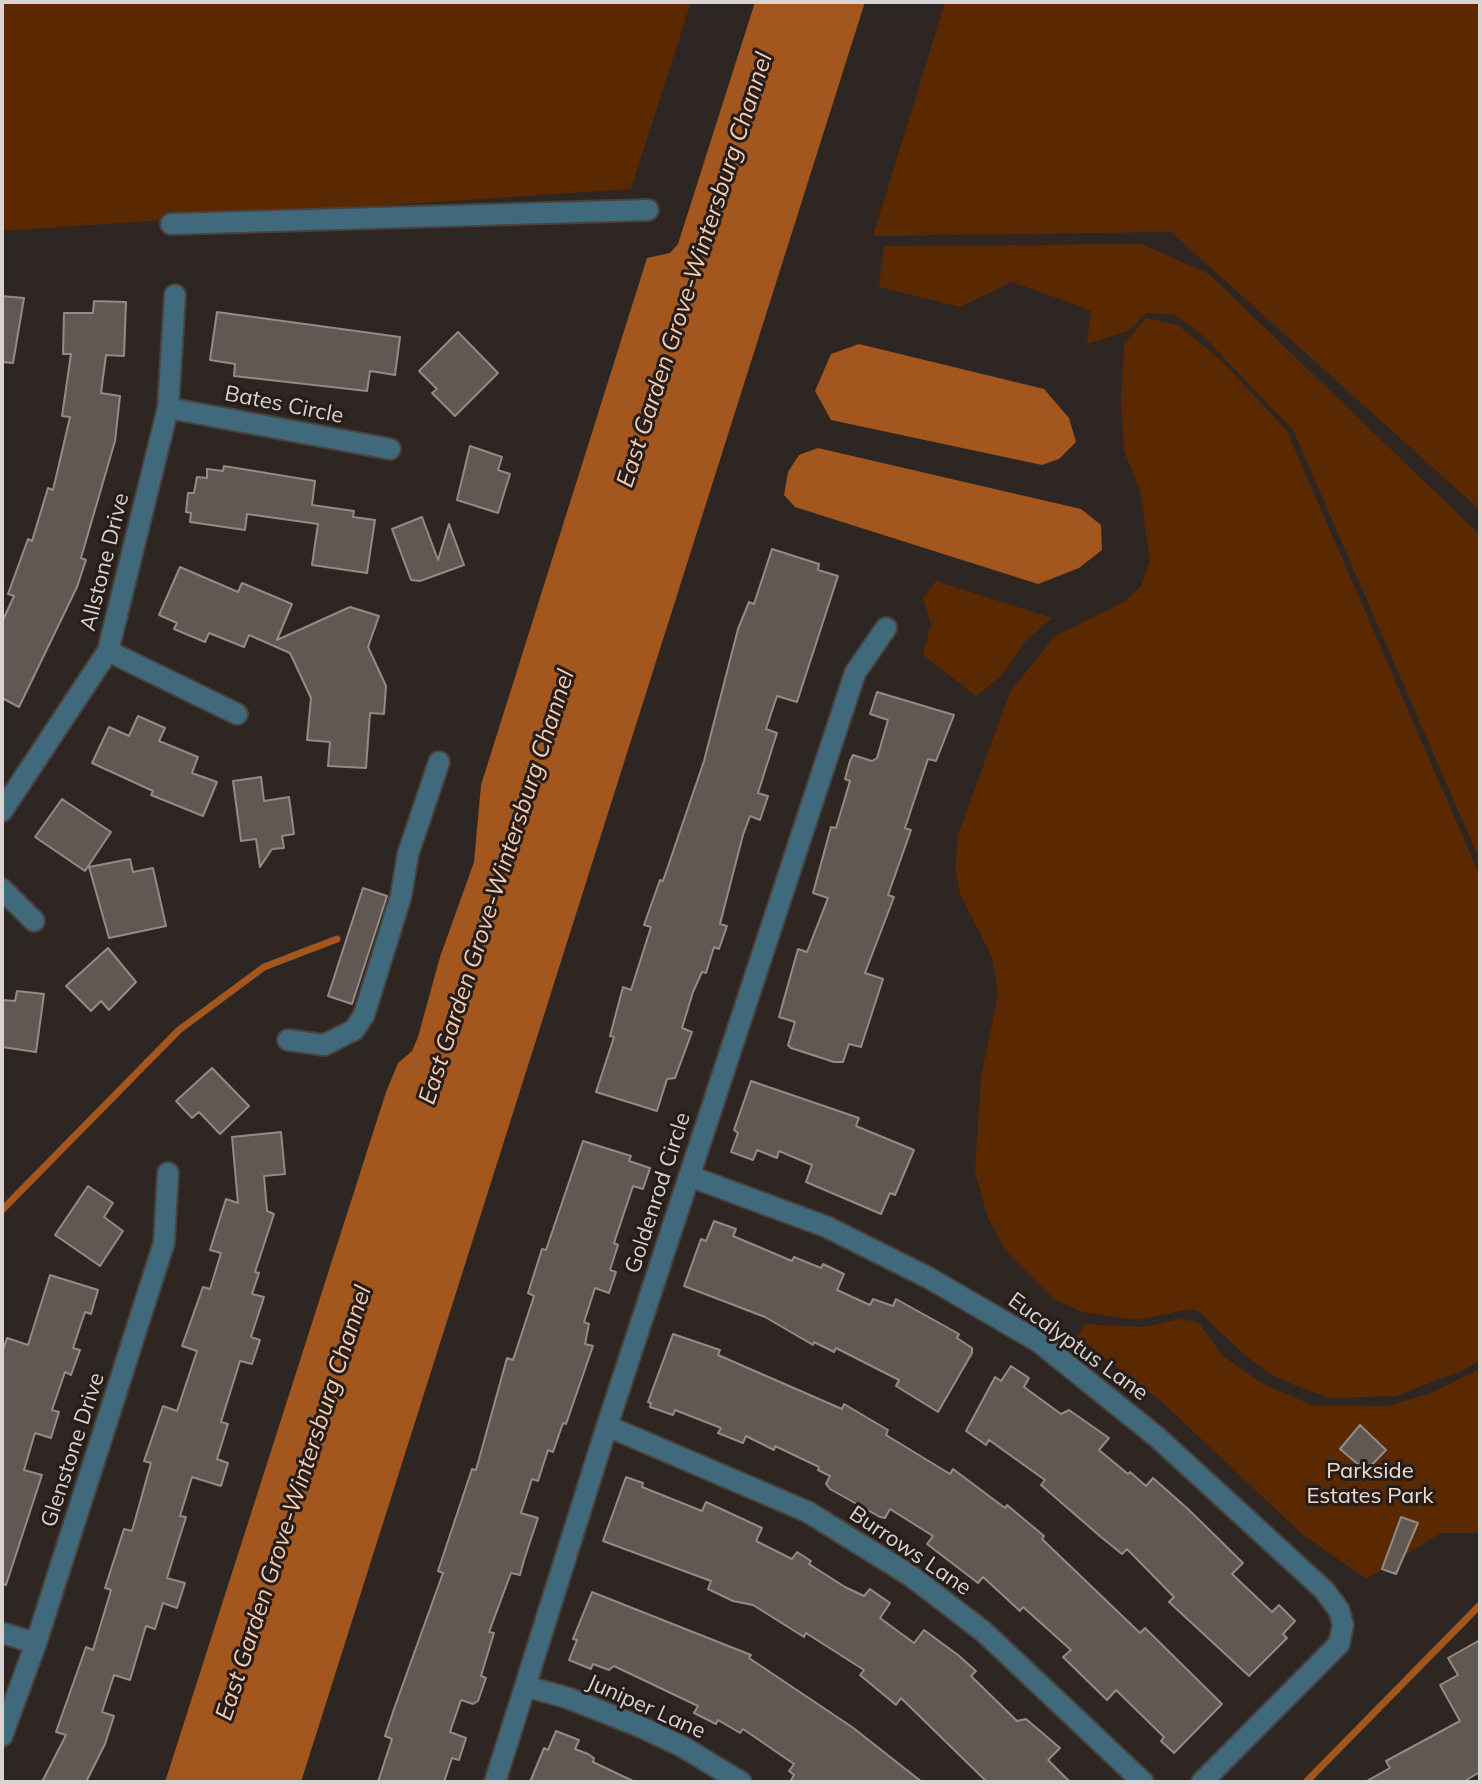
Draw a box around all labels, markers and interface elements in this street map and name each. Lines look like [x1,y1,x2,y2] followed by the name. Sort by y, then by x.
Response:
[611,49,779,491] water label: East Garden Grove-Wintersburg Channel
[222,381,346,429] street label: Bates Circle
[75,490,135,634] street label: Allstone Drive
[413,666,581,1108] water label: East Garden Grove-Wintersburg Channel
[620,1109,696,1277] street label: Goldenrod Circle
[210,1282,378,1724] water label: East Garden Grove-Wintersburg Channel
[1003,1287,1153,1407] street label: Eucalyptus Lane
[36,1369,110,1531] street label: Glenstone Drive
[1307,1458,1433,1510] park label: Parkside Estates Park
[844,1500,976,1602] street label: Burrows Lane
[583,1669,709,1745] street label: Juniper Lane

